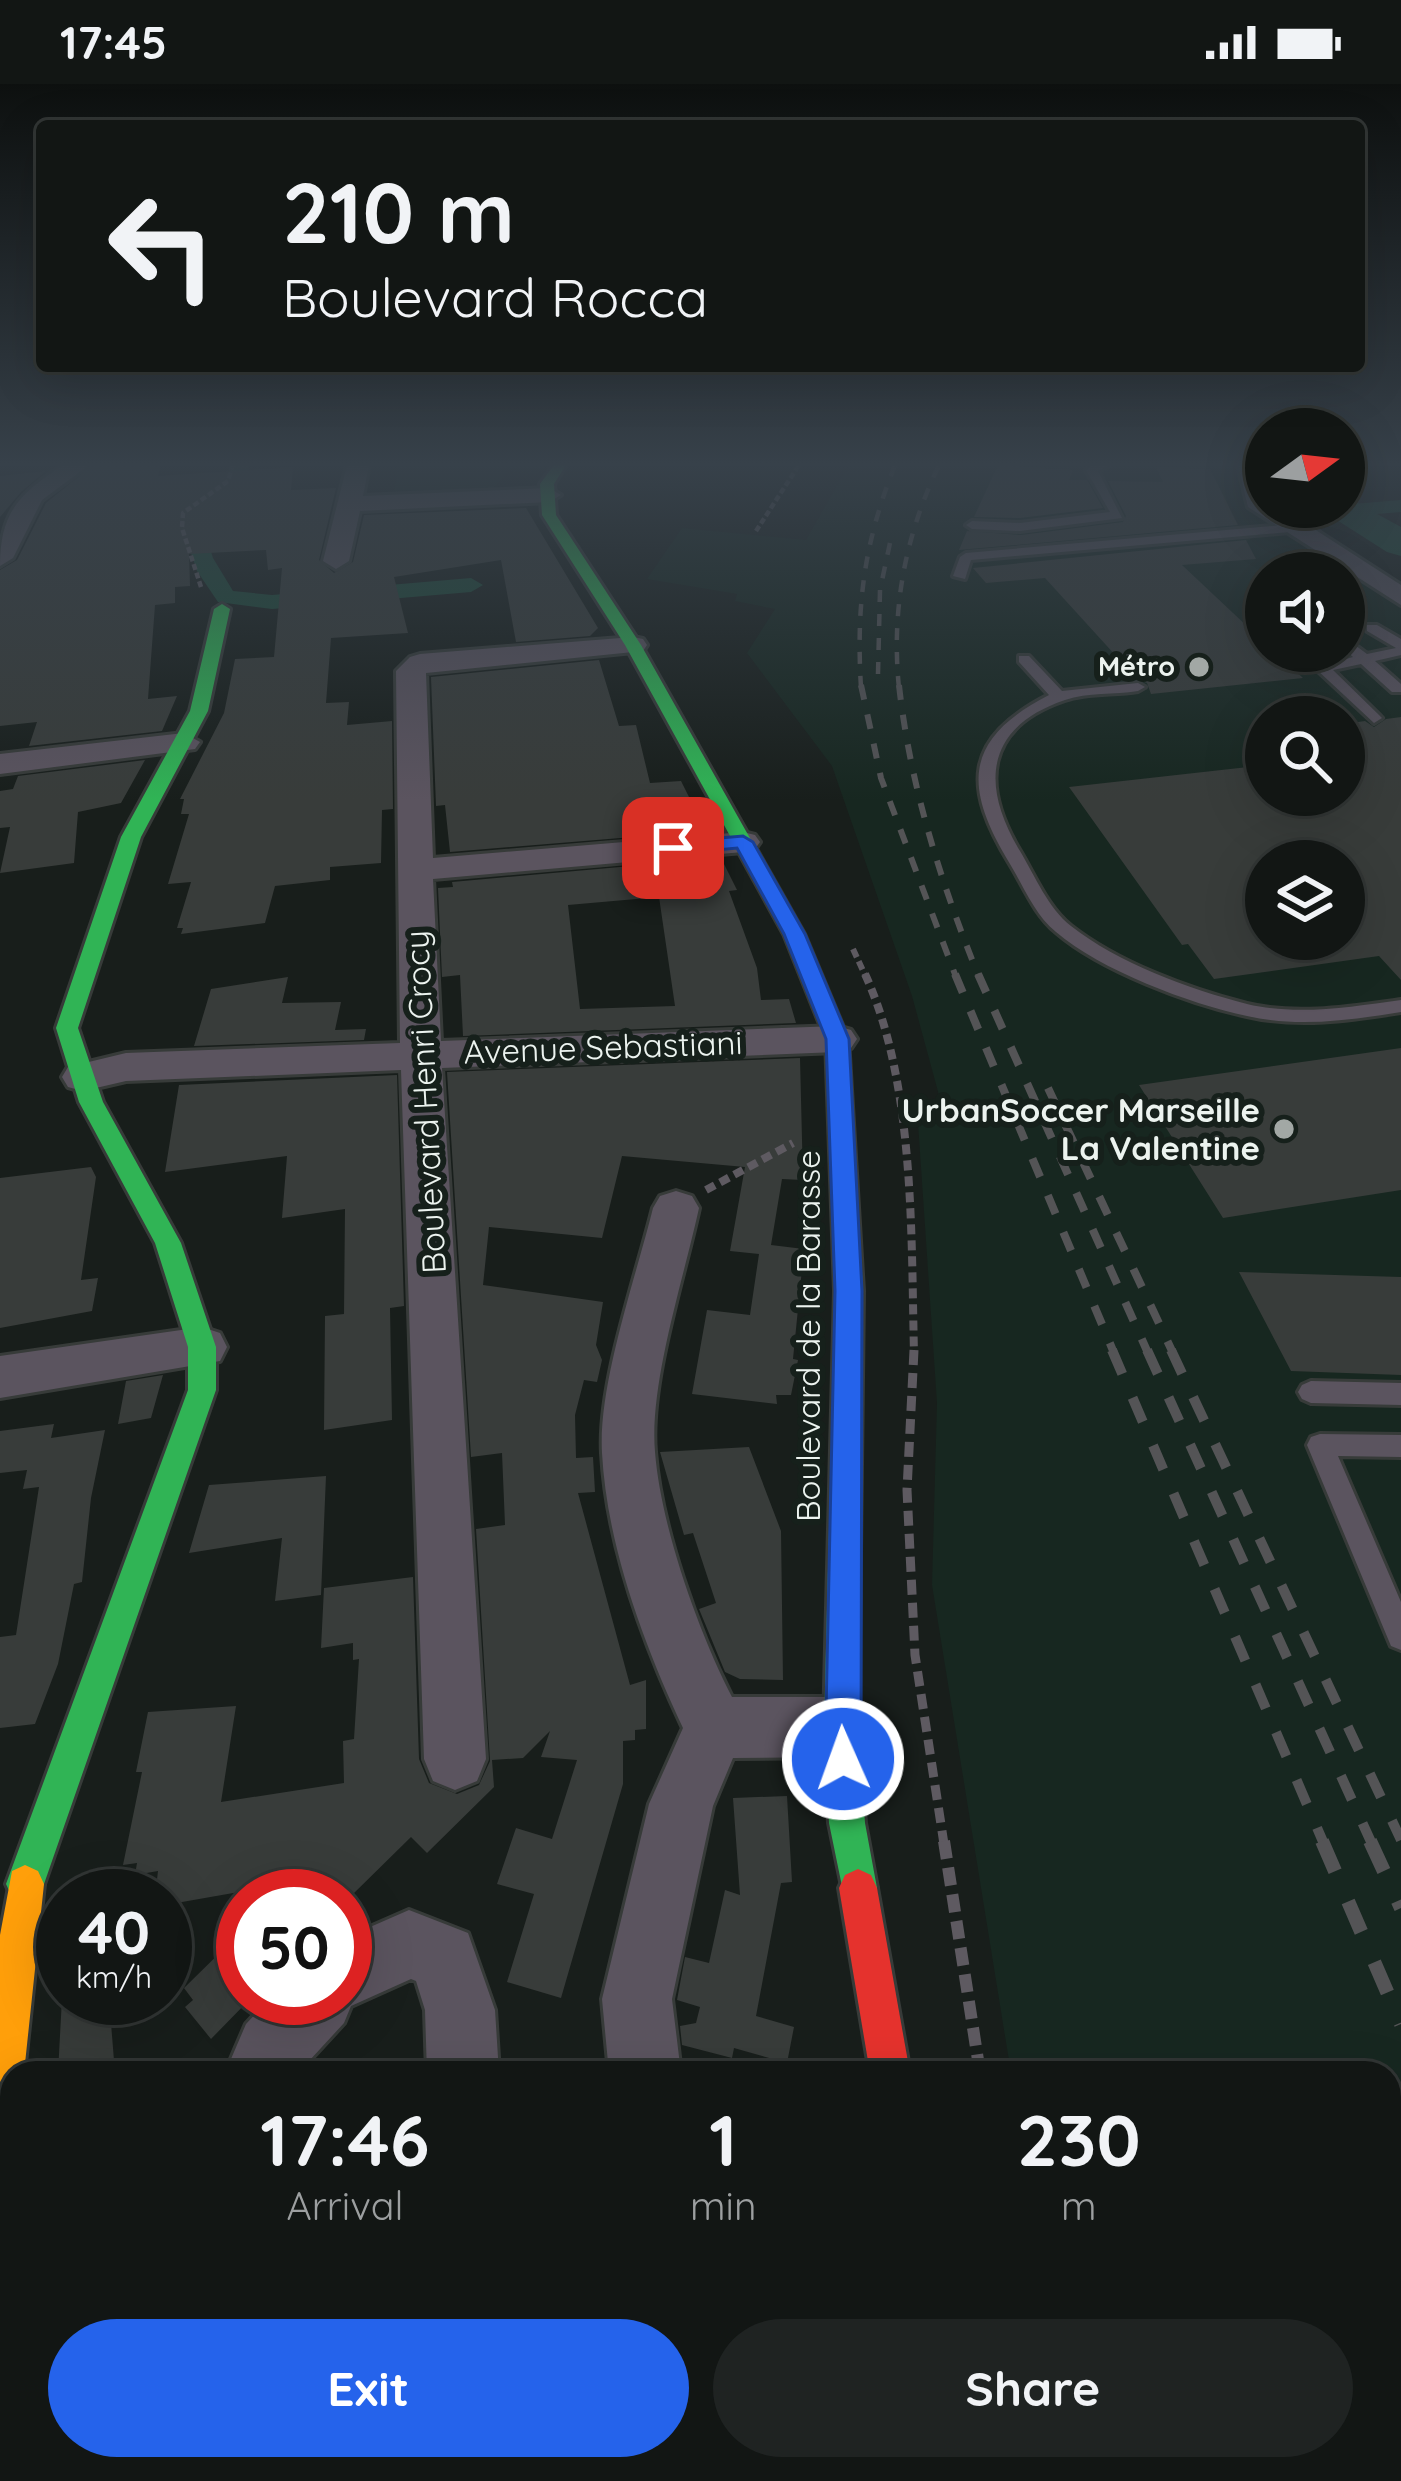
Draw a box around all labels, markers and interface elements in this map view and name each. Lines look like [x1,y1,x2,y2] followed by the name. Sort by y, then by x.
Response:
[60,14,167,70] text: 17:45
[282,159,515,264] text: 210 m
[84,168,240,324] icon: left
[282,263,708,331] text: Boulevard Rocca
[1245,408,1365,528] north arrow
[1245,408,1365,960] map controls
[1245,552,1365,672] button: sound
[1098,649,1175,683] place label: Métro
[1186,654,1212,680] marker: Métro
[1245,696,1365,816] button: search
[622,797,724,899] pin
[640,815,706,881] icon: arrive
[1245,840,1365,960] button: layers
[395,929,454,1275] street label: Boulevard Henri Crocy
[463,1021,743,1072] street label: Avenue Sebastiani
[901,1089,1260,1168] place label: UrbanSoccer Marseille La Valentine
[1271,1116,1297,1142] marker: UrbanSoccer Marseille La Valentine
[787,1150,828,1522] street label: Boulevard de la Barasse
[780,1696,906,1822] position arrow
[216,1869,372,2025] speed limit sign: 50
[78,1894,150,1969] text: 40
[76,1958,152,1996] text: km/h
[260,2094,430,2184] text: 17:46
[709,2094,737,2184] text: 1
[1017,2094,1141,2184] text: 230
[287,2181,403,2230] text: Arrival
[690,2181,756,2230] text: min
[1061,2181,1097,2230] text: m
[48,2319,689,2457] button: Exit
[713,2319,1353,2457] button: Share

